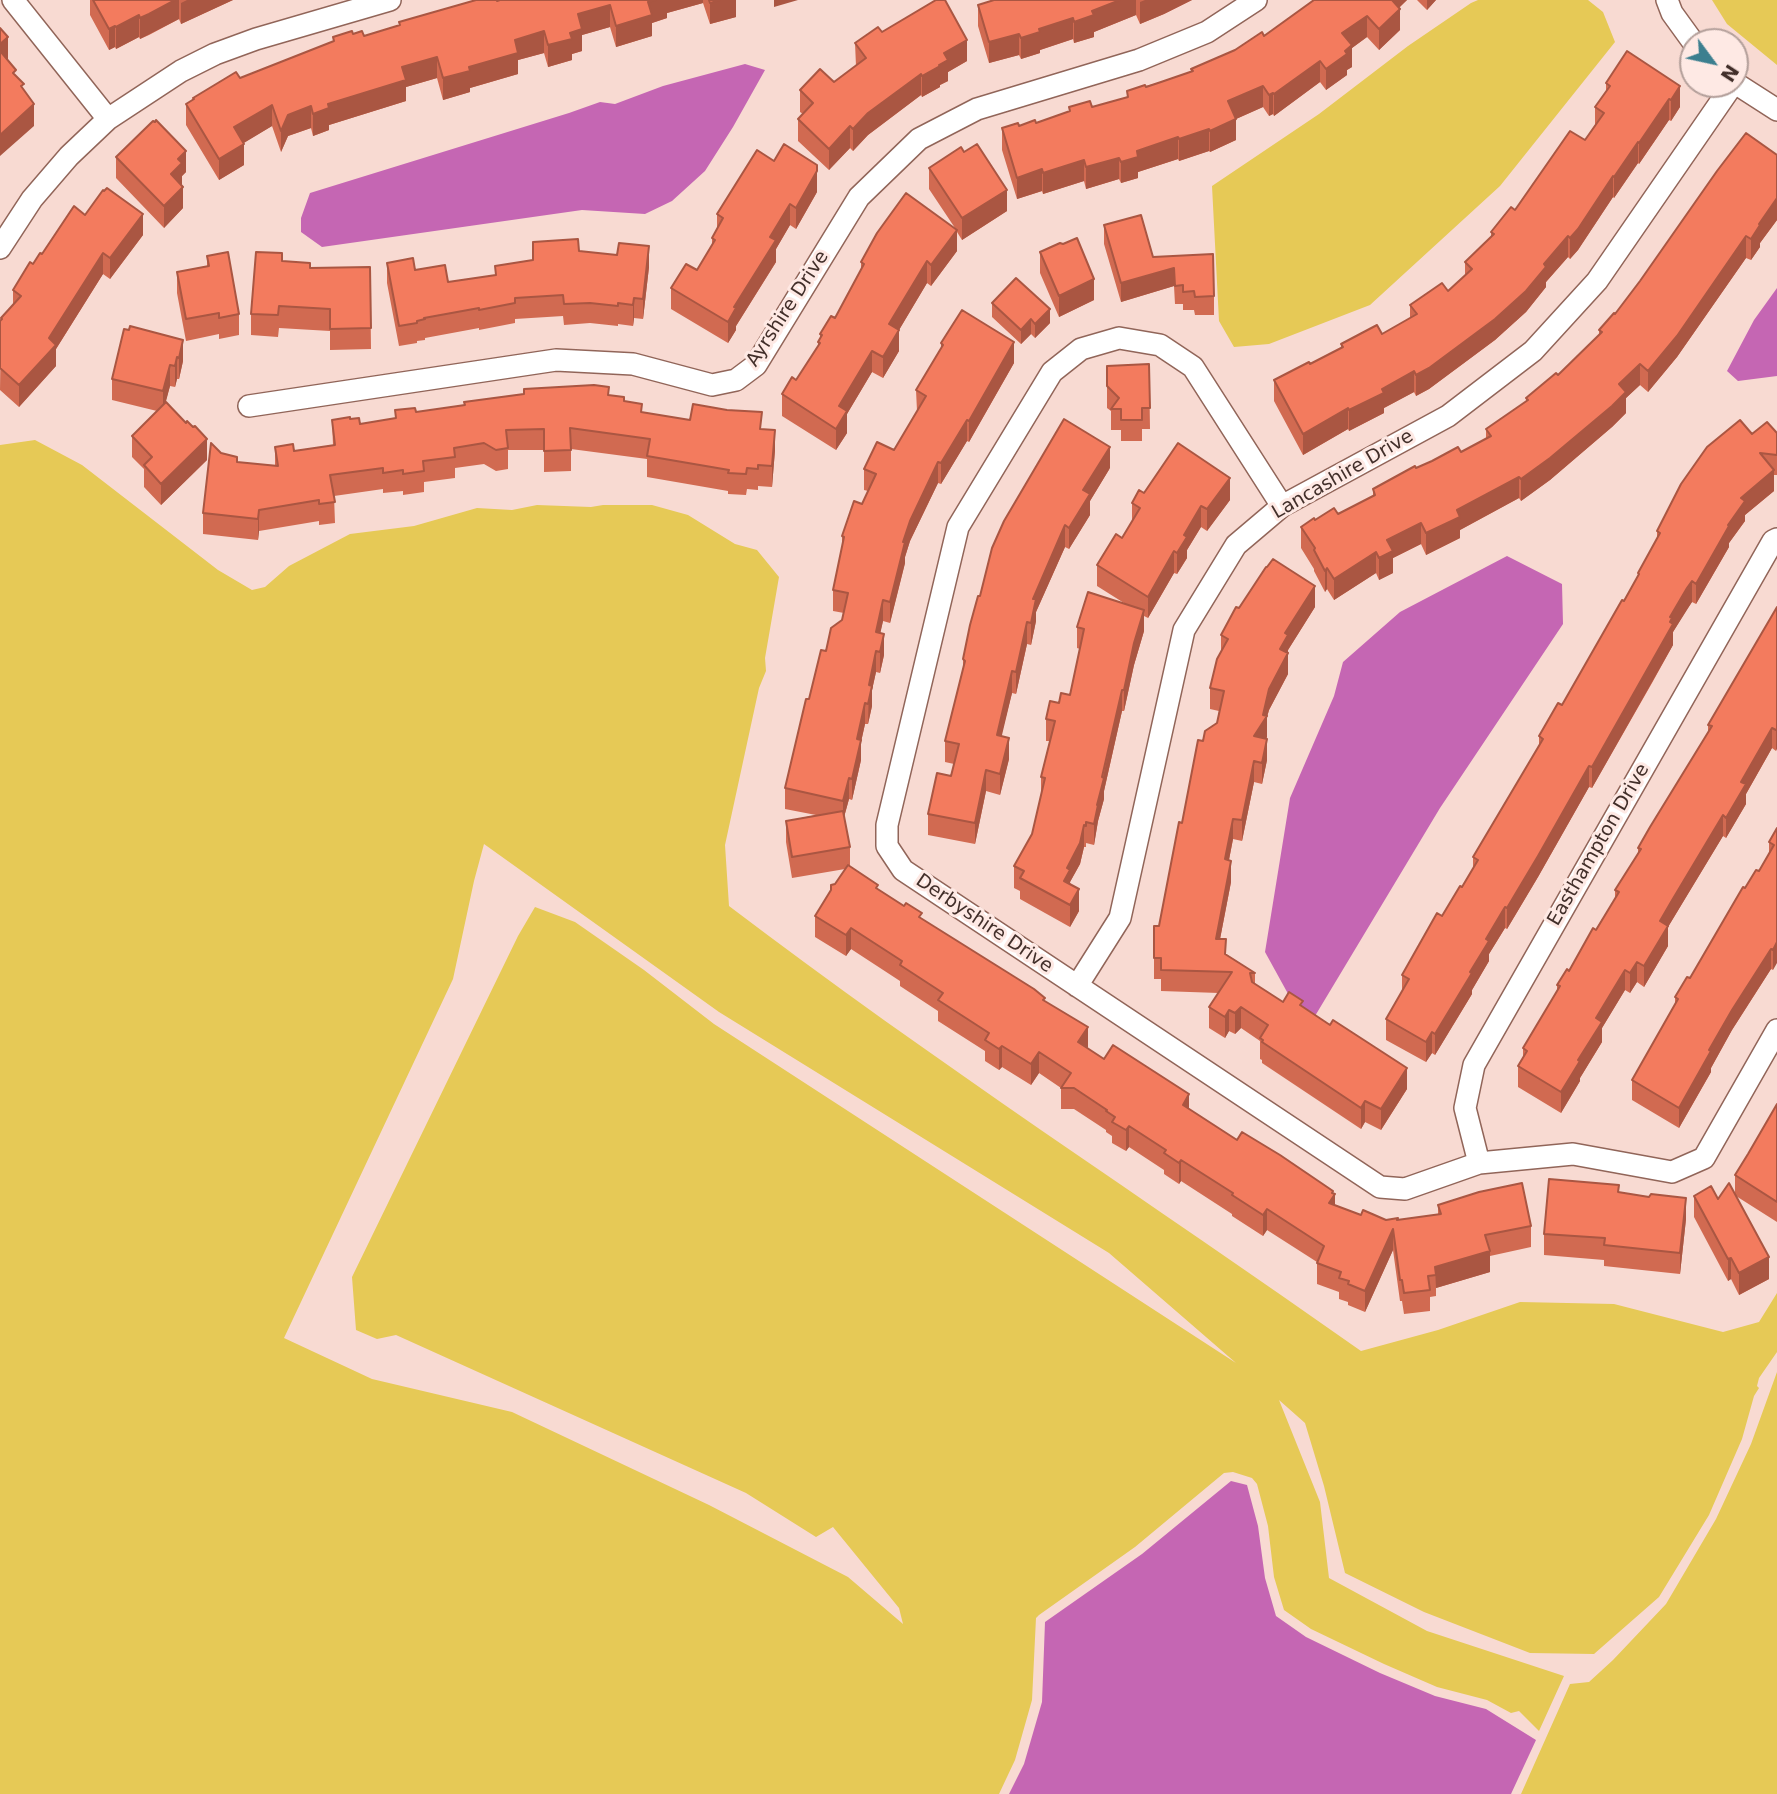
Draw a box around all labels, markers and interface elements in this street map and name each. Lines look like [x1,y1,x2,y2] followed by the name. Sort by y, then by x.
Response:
[1679,28,1749,98] north arrow
[1716,61,1743,86] text: N
[742,247,834,371] street label: Ayrshire Drive
[1268,425,1418,525] street label: Lancashire Drive
[1543,760,1655,930] street label: Easthampton Drive
[911,870,1057,978] street label: Derbyshire Drive

